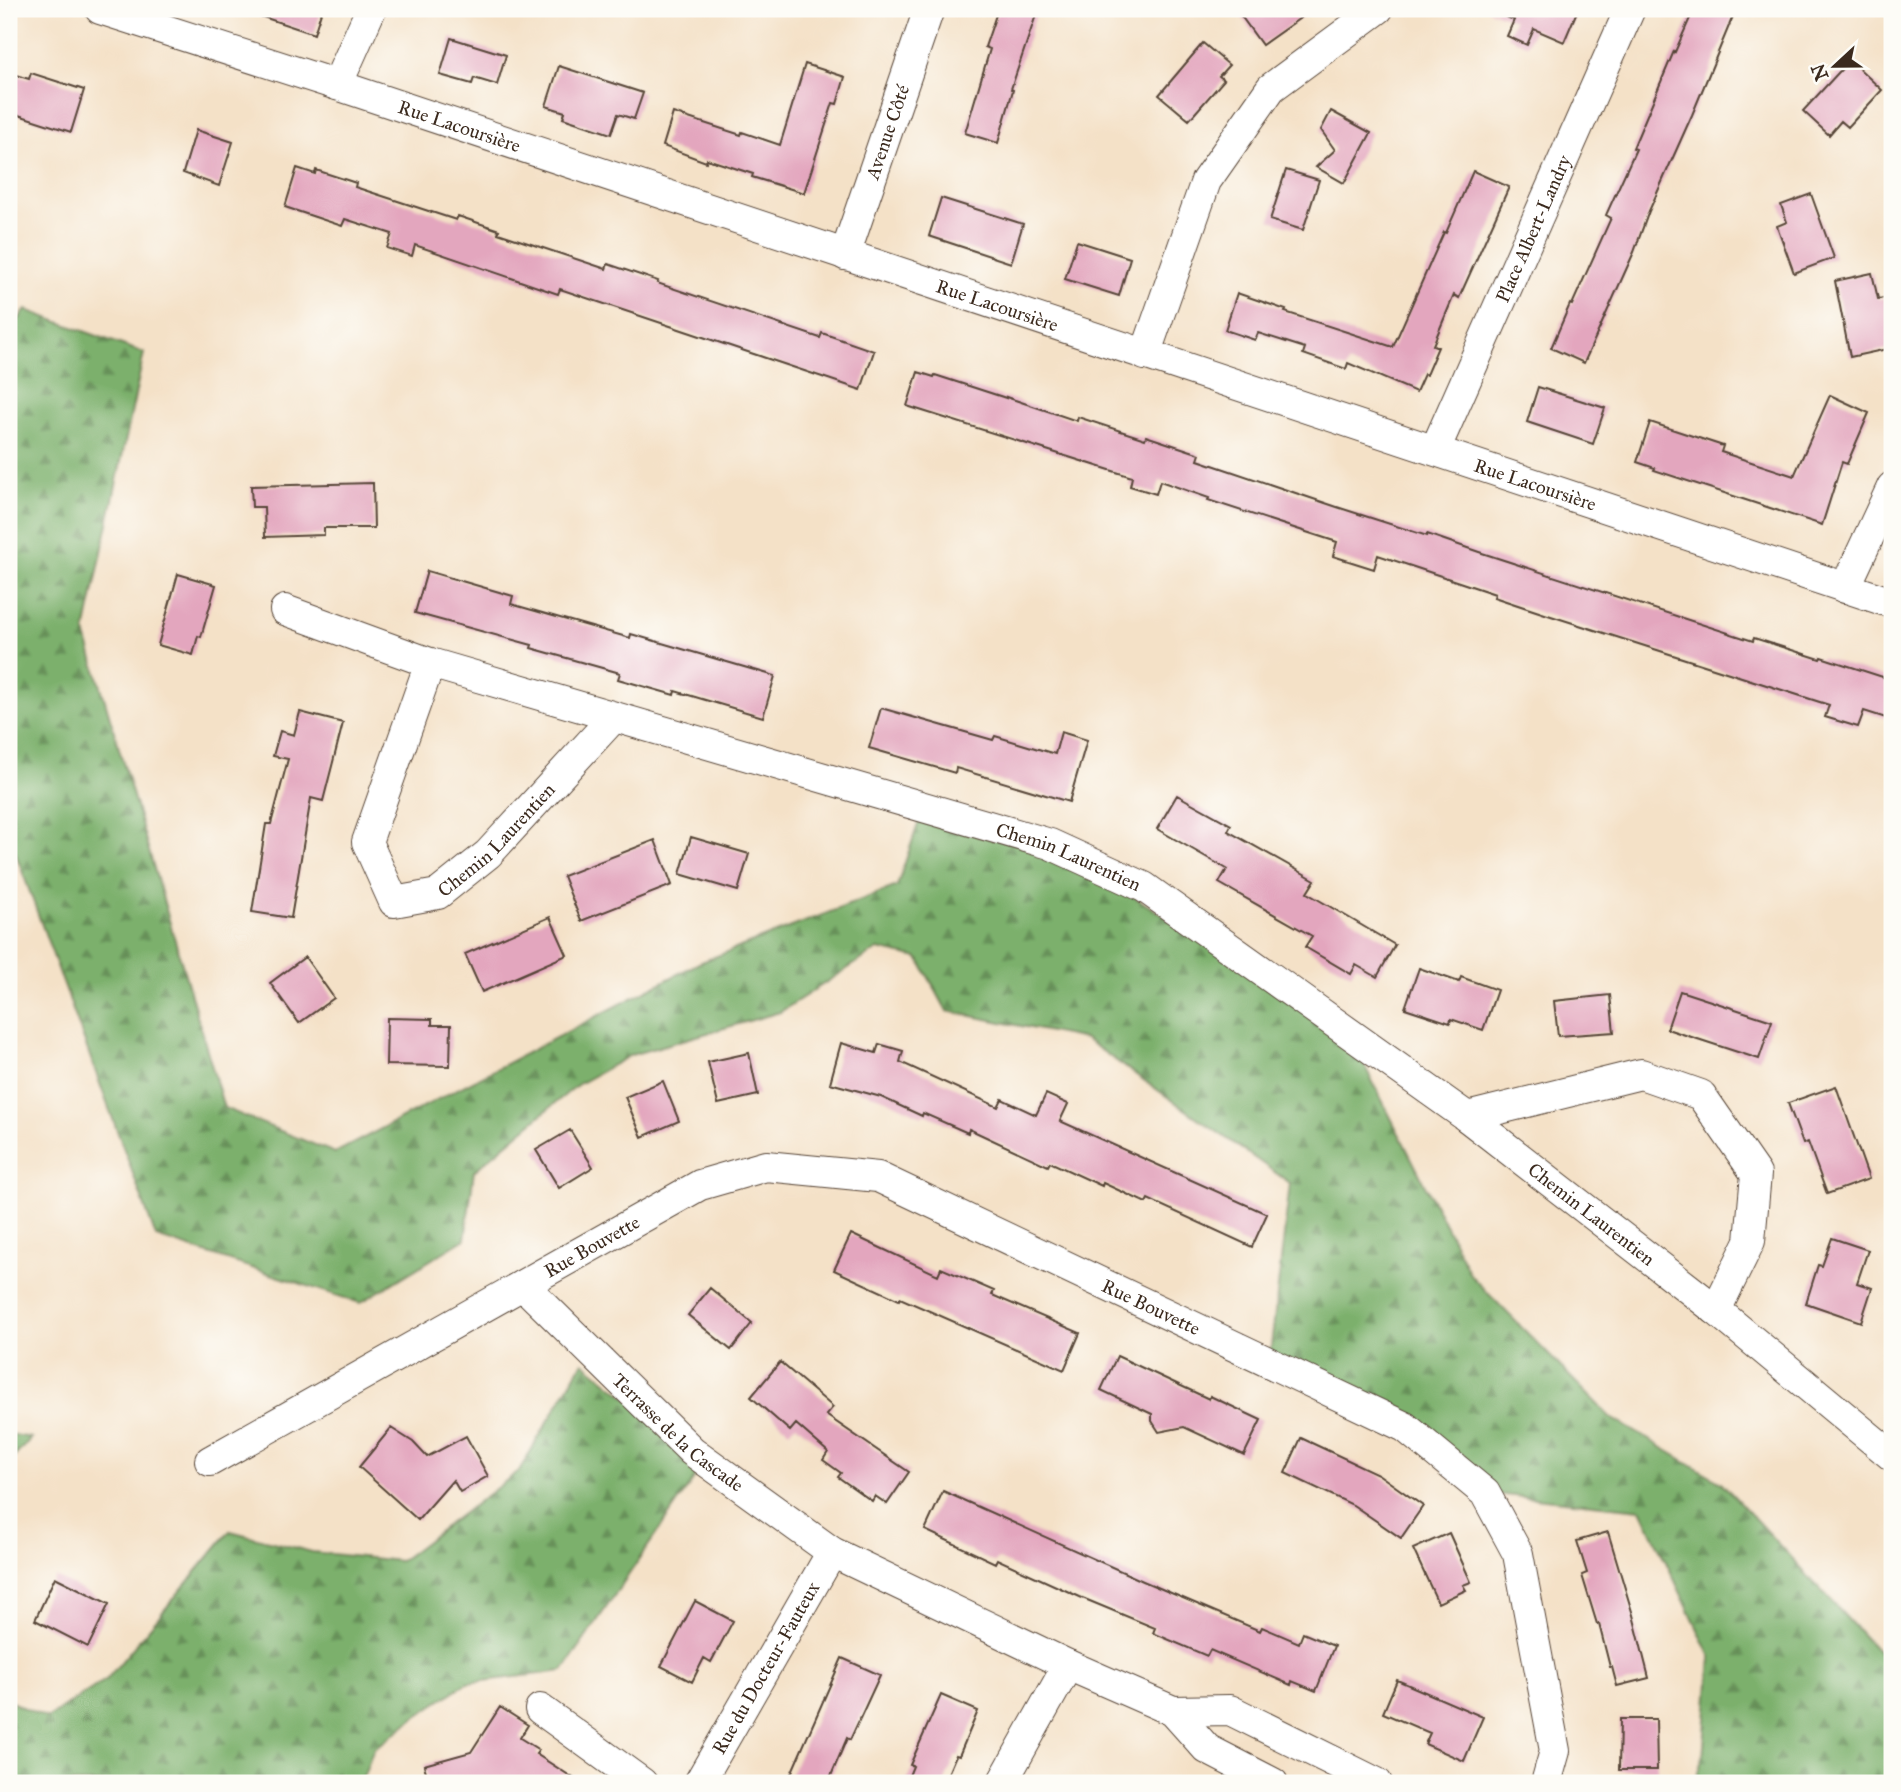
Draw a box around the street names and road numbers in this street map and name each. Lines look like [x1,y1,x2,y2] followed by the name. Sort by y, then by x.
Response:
[860,82,914,183] street label: Avenue Côté
[395,95,524,157] street label: Rue Lacoursière
[1490,150,1576,306] street label: Place Albert-Landry
[933,274,1062,336] street label: Rue Lacoursière
[1471,453,1599,515] street label: Rue Lacoursière
[433,778,559,901] street label: Chemin Laurentien
[994,817,1145,896] street label: Chemin Laurentien
[1524,1157,1660,1270] street label: Chemin Laurentien
[540,1210,643,1282] street label: Rue Bouvette
[1098,1274,1204,1340] street label: Rue Bouvette
[608,1368,748,1496] street label: Terrasse de la Cascade
[707,1577,824,1758] street label: Rue du Docteur-Fauteux

